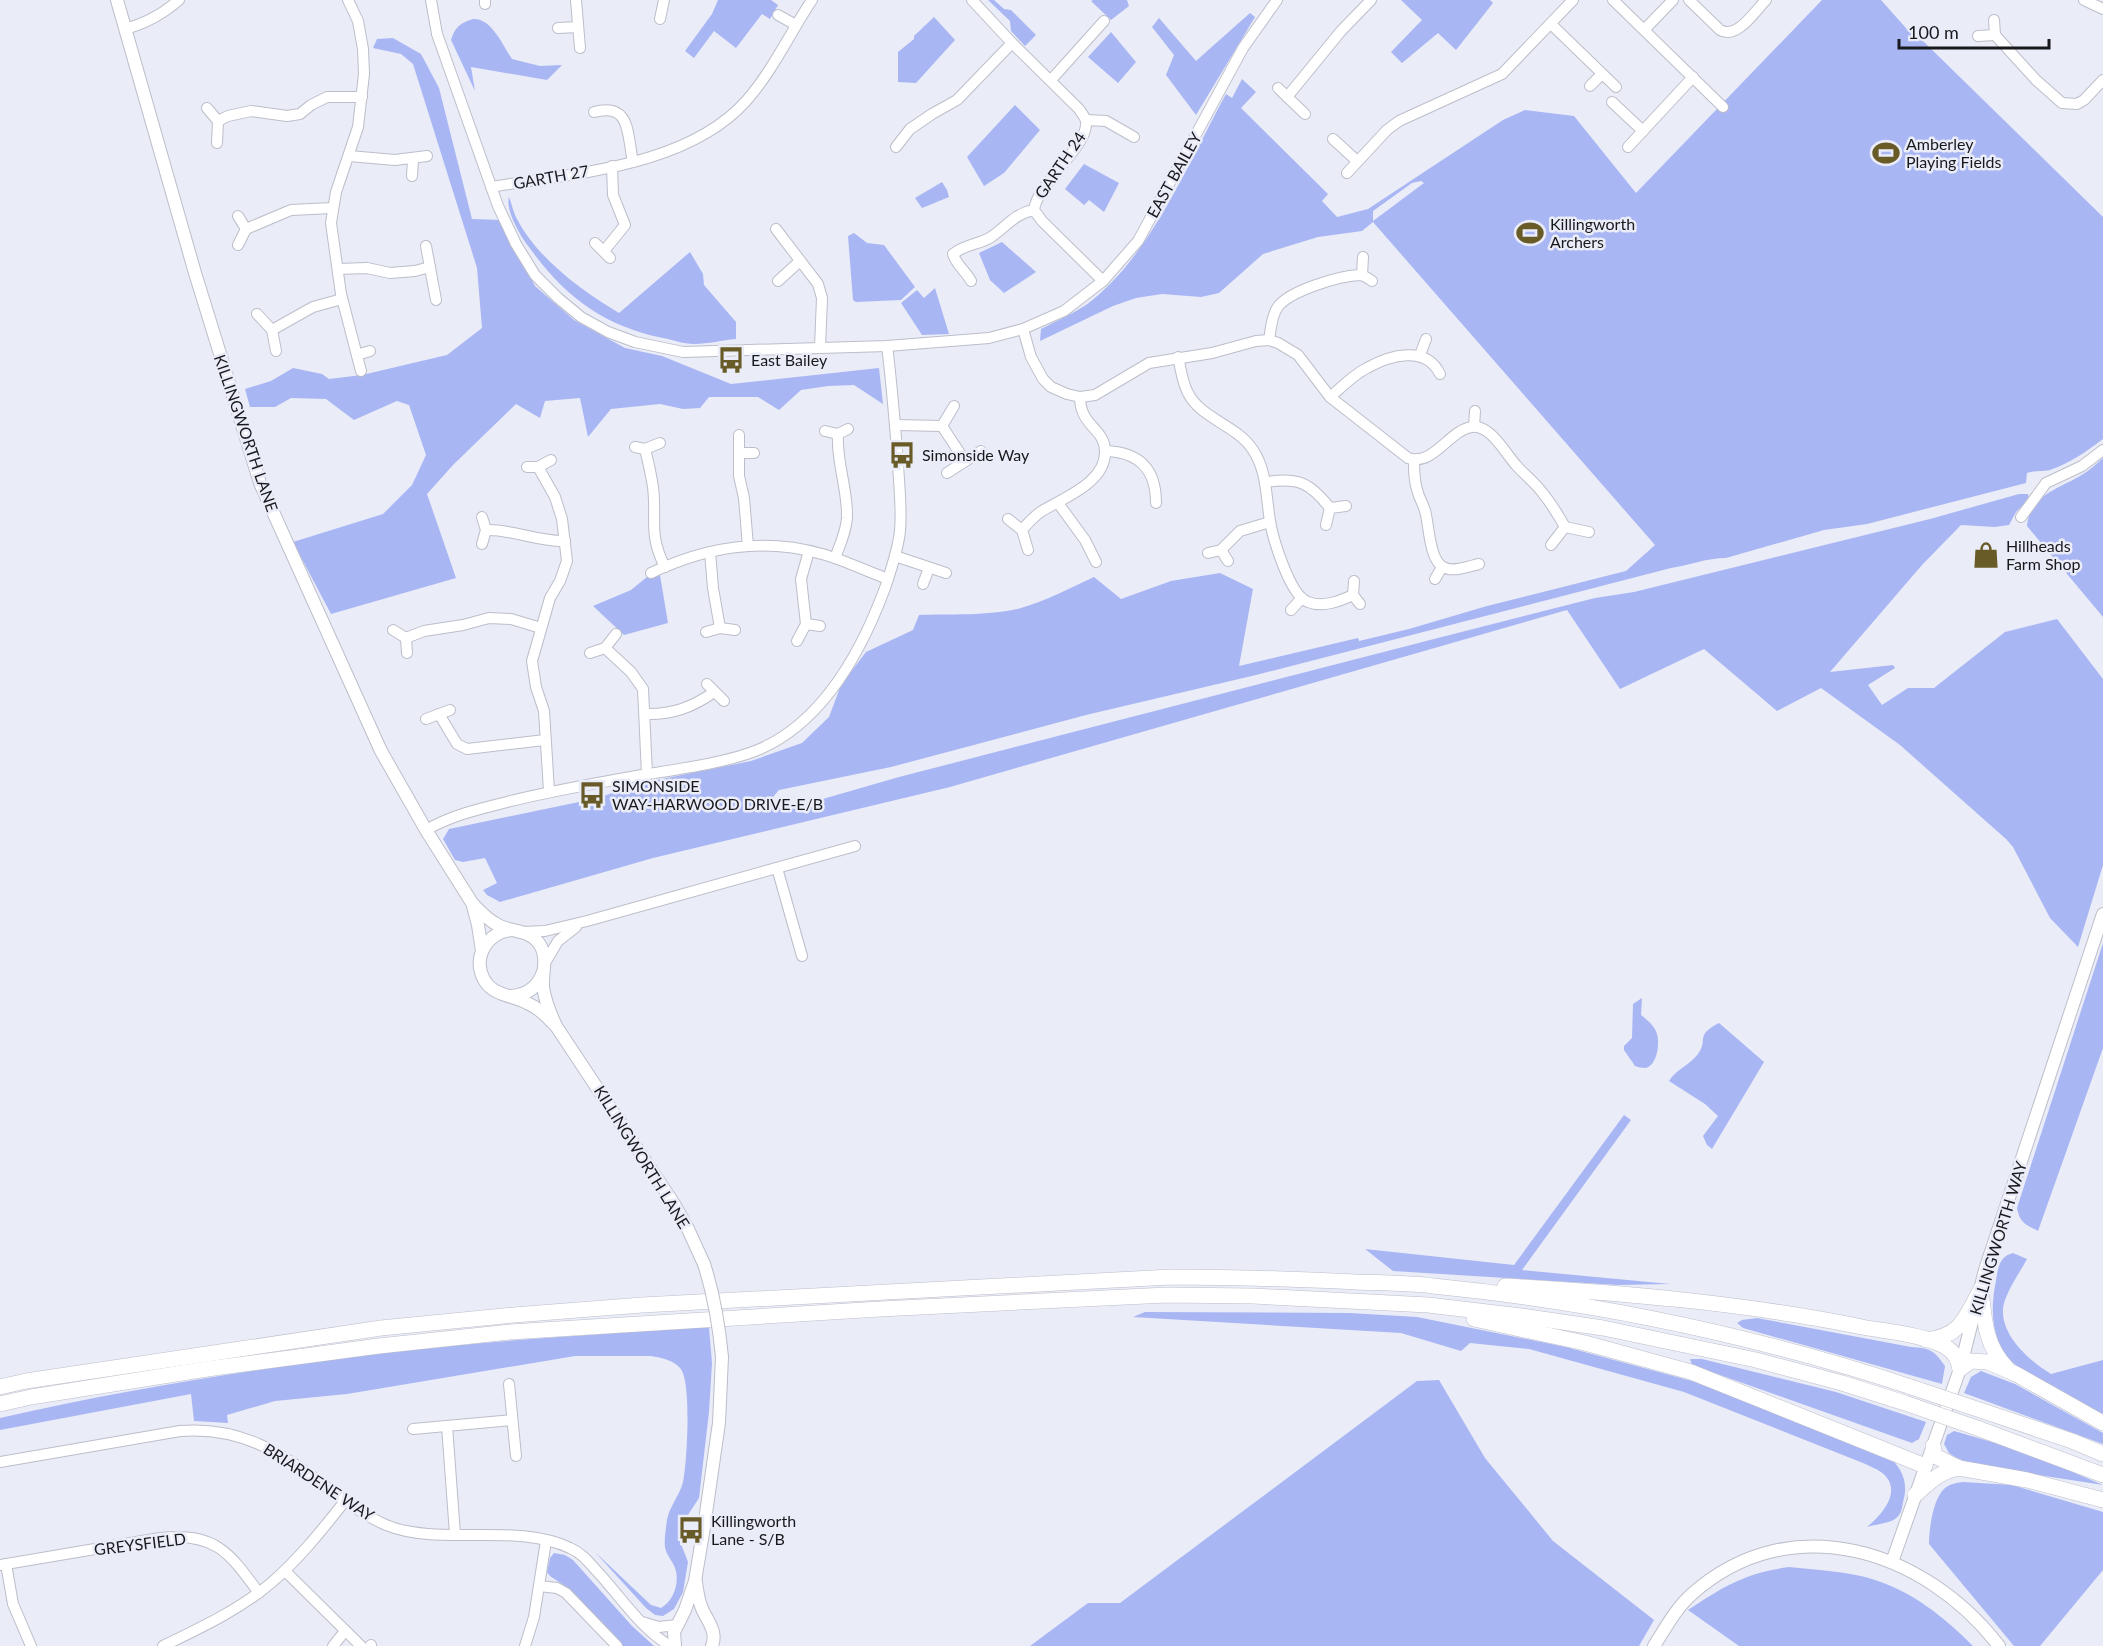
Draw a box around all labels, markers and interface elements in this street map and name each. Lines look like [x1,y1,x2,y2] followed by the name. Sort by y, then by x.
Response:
[1899,12,2049,50] scale bar
[1908,21,1959,43] text: 100 m
[1030,128,1089,202] street label: GARTH 24
[1142,129,1205,221] street label: EAST BAILEY
[1906,134,2002,171] place label: Amberley Playing Fields
[1871,138,1901,168] sports icon: Amberley Playing Fields
[512,161,590,192] street label: GARTH 27
[1550,214,1635,251] place label: Killingworth Archers
[1515,218,1545,248] sports icon: Killingworth Archers
[716,345,746,375] bus stop icon: East Bailey
[751,350,828,369] place label: East Bailey
[211,352,282,514] street label: KILLINGWORTH LANE
[887,440,917,470] bus stop icon: Simonside Way
[922,445,1030,464] place label: Simonside Way
[2006,536,2080,573] place label: Hillheads Farm Shop
[1971,540,2001,570] shop icon: Hillheads Farm Shop
[612,776,823,813] place label: SIMONSIDE WAY-HARWOOD DRIVE-E/B
[577,780,607,810] bus stop icon: SIMONSIDE WAY-HARWOOD DRIVE-E/B
[591,1082,694,1232] street label: KILLINGWORTH LANE
[1965,1159,2030,1317] street label: KILLINGWORTH WAY
[260,1439,378,1524] street label: BRIARDENE WAY
[711,1511,796,1548] place label: Killingworth Lane - S/B
[676,1515,706,1545] bus stop icon: Killingworth Lane - S/B
[93,1528,187,1559] street label: GREYSFIELD

